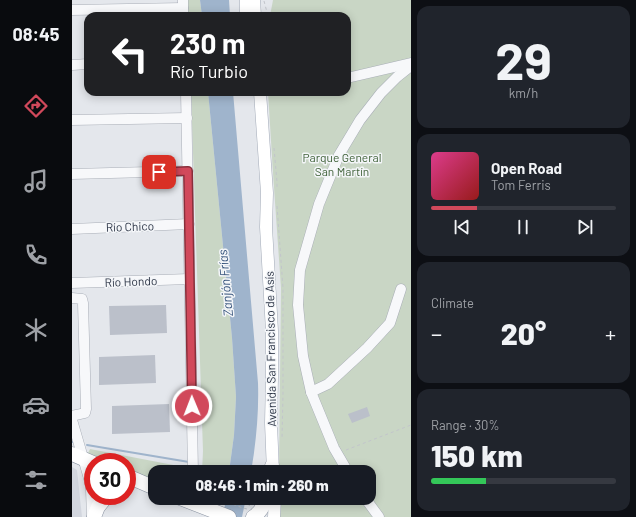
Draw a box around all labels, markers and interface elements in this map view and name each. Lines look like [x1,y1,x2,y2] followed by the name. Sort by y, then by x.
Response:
[12,23,60,45] text: 08:45
[170,26,245,60] text: 230 m
[104,28,156,80] icon: left
[495,28,552,90] text: 29
[170,60,248,82] text: Río Turbio
[509,85,538,101] text: km/h
[22,92,50,120] icon: directions
[302,150,382,178] park label: Parque General San Martín
[142,155,176,189] pin
[491,159,562,177] text: Open Road
[148,161,170,183] icon: arrive
[22,167,50,195] icon: music
[491,177,551,193] text: Tom Ferris
[451,216,473,238] icon: previous
[512,216,534,238] icon: pause
[574,216,596,238] icon: next
[106,218,154,234] street label: Río Chico
[22,241,50,269] icon: phone
[214,249,236,317] water label: Zanjón Frías
[262,271,278,427] street label: Avenida San Francisco de Asís
[104,273,158,289] street label: Río Hondo
[431,295,474,311] text: Climate
[501,315,546,351] text: 20°
[22,316,50,344] icon: climate
[431,320,442,346] text: −
[605,320,616,346] text: +
[171,385,213,427] position arrow
[22,391,50,419] icon: car
[431,417,499,433] text: Range · 30%
[431,437,523,473] text: 150 km
[84,453,136,505] speed limit sign: 30
[22,466,50,494] icon: filters
[195,476,329,494] text: 08:46 · 1 min · 260 m

